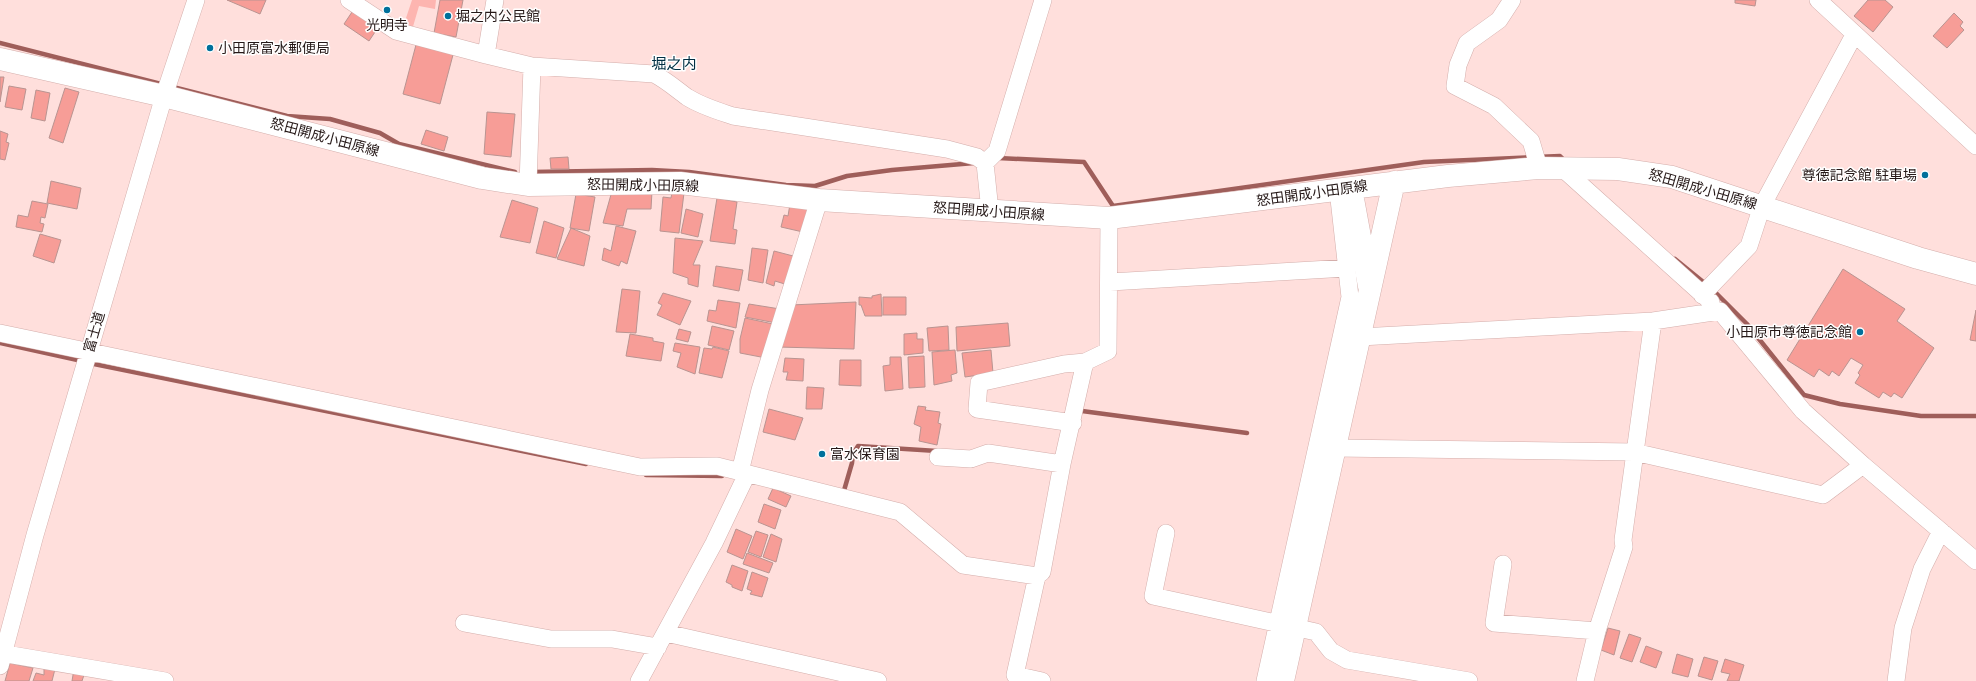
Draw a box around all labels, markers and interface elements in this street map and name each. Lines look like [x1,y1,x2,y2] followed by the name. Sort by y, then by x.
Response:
[382,5,392,15] marker: 光明寺
[456,8,540,25] place label: 堀之内公民館
[443,11,453,21] marker: 堀之内公民館
[366,17,408,34] place label: 光明寺
[218,40,330,57] place label: 小田原富水郵便局
[205,43,215,53] marker: 小田原富水郵便局
[651,55,697,73] district label: 堀之内
[269,115,381,160] street label: 怒田開成小田原線
[1647,166,1759,213] street label: 怒田開成小田原線
[1802,167,1917,184] place label: 尊徳記念館 駐車場
[1920,170,1930,180] marker: 尊徳記念館 駐車場
[587,176,699,195] street label: 怒田開成小田原線
[1255,177,1369,210] street label: 怒田開成小田原線
[933,199,1045,224] street label: 怒田開成小田原線
[81,310,108,355] street label: 富士道
[1726,324,1852,341] place label: 小田原市尊徳記念館
[1855,327,1865,337] marker: 小田原市尊徳記念館
[830,446,900,463] place label: 富水保育園
[817,449,827,459] marker: 富水保育園

